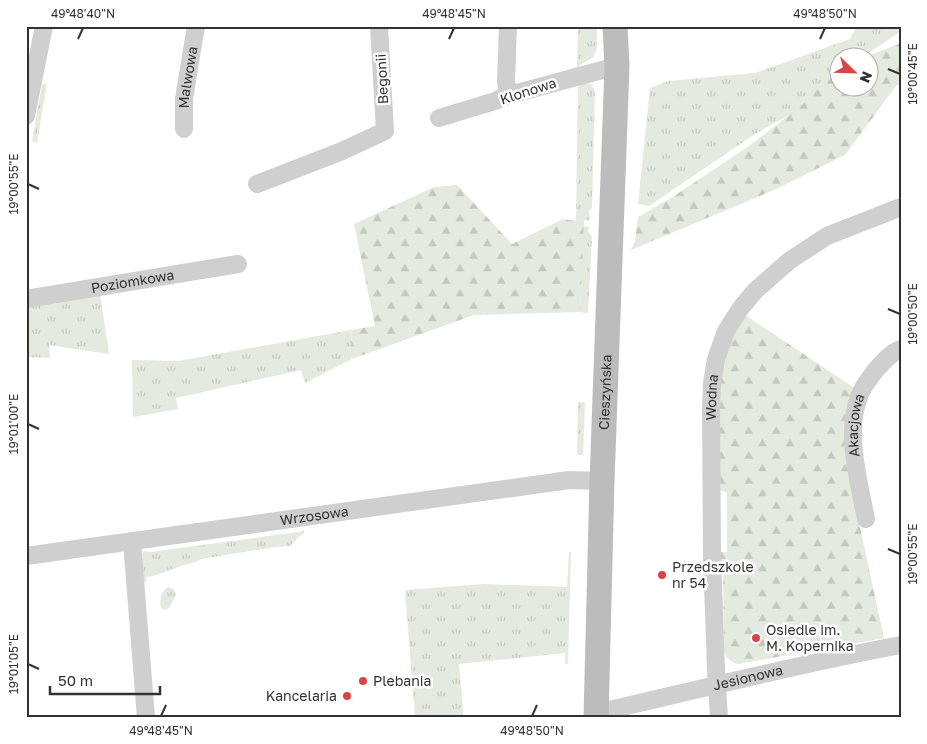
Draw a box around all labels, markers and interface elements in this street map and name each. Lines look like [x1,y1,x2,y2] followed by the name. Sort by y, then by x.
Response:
[51,6,115,21] text: 49°48'40"N
[422,6,486,21] text: 49°48'45"N
[793,6,857,21] text: 49°48'50"N
[905,43,920,105] text: 19°00'45"E
[175,45,201,108] street label: Malwowa
[830,48,880,98] north arrow
[372,53,391,105] street label: Begonii
[857,69,876,85] text: N
[498,73,558,108] street label: Klonowa
[6,153,21,215] text: 19°00'55"E
[90,266,175,296] street label: Poziomkowa
[905,283,920,345] text: 19°00'50"E
[595,354,615,430] street label: Cieszyńska
[702,373,721,420] street label: Wodna
[844,391,868,458] street label: Akacjowa
[6,394,21,454] text: 19°01'00"E
[279,502,349,528] street label: Wrzosowa
[905,523,920,585] text: 19°00'55"E
[672,558,754,591] place label: Przedszkole nr 54
[656,569,668,581] marker: Przedszkole nr 54
[766,621,854,654] place label: Osiedle im. M. Kopernika
[750,632,762,644] marker: Osiedle im. M. Kopernika
[6,634,21,694] text: 19°01'05"E
[711,661,784,693] street label: Jesionowa
[50,664,160,696] scale bar
[58,671,93,689] text: 50 m
[373,672,431,689] place label: Plebania
[357,675,369,687] marker: Plebania
[266,687,337,704] place label: Kancelaria
[341,690,353,702] marker: Kancelaria
[129,723,193,738] text: 49°48'45"N
[500,723,564,738] text: 49°48'50"N

